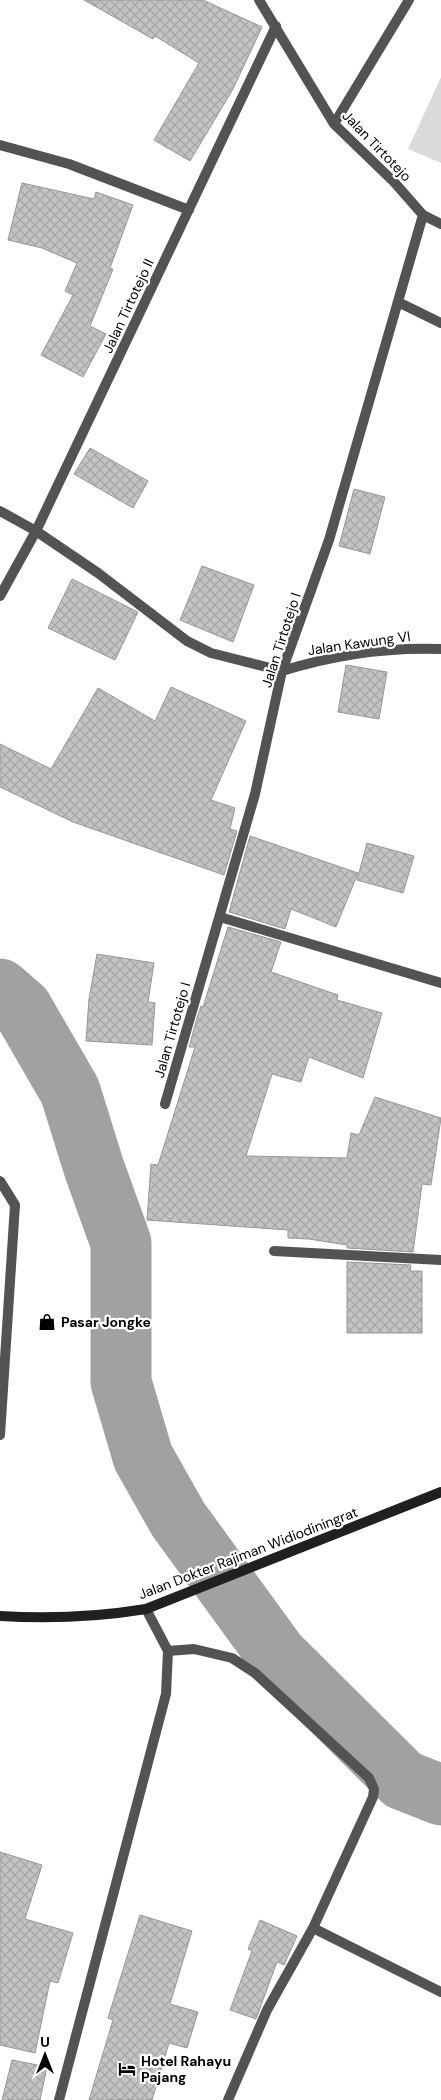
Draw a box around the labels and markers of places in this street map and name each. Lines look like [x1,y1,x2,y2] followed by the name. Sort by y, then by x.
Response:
[37,1312,57,1332] shop icon: Pasar Jongke
[61,1313,151,1331] place label: Pasar Jongke
[141,2052,231,2086] place label: Hotel Rahayu Pajang
[117,2059,137,2079] hotel icon: Hotel Rahayu Pajang

